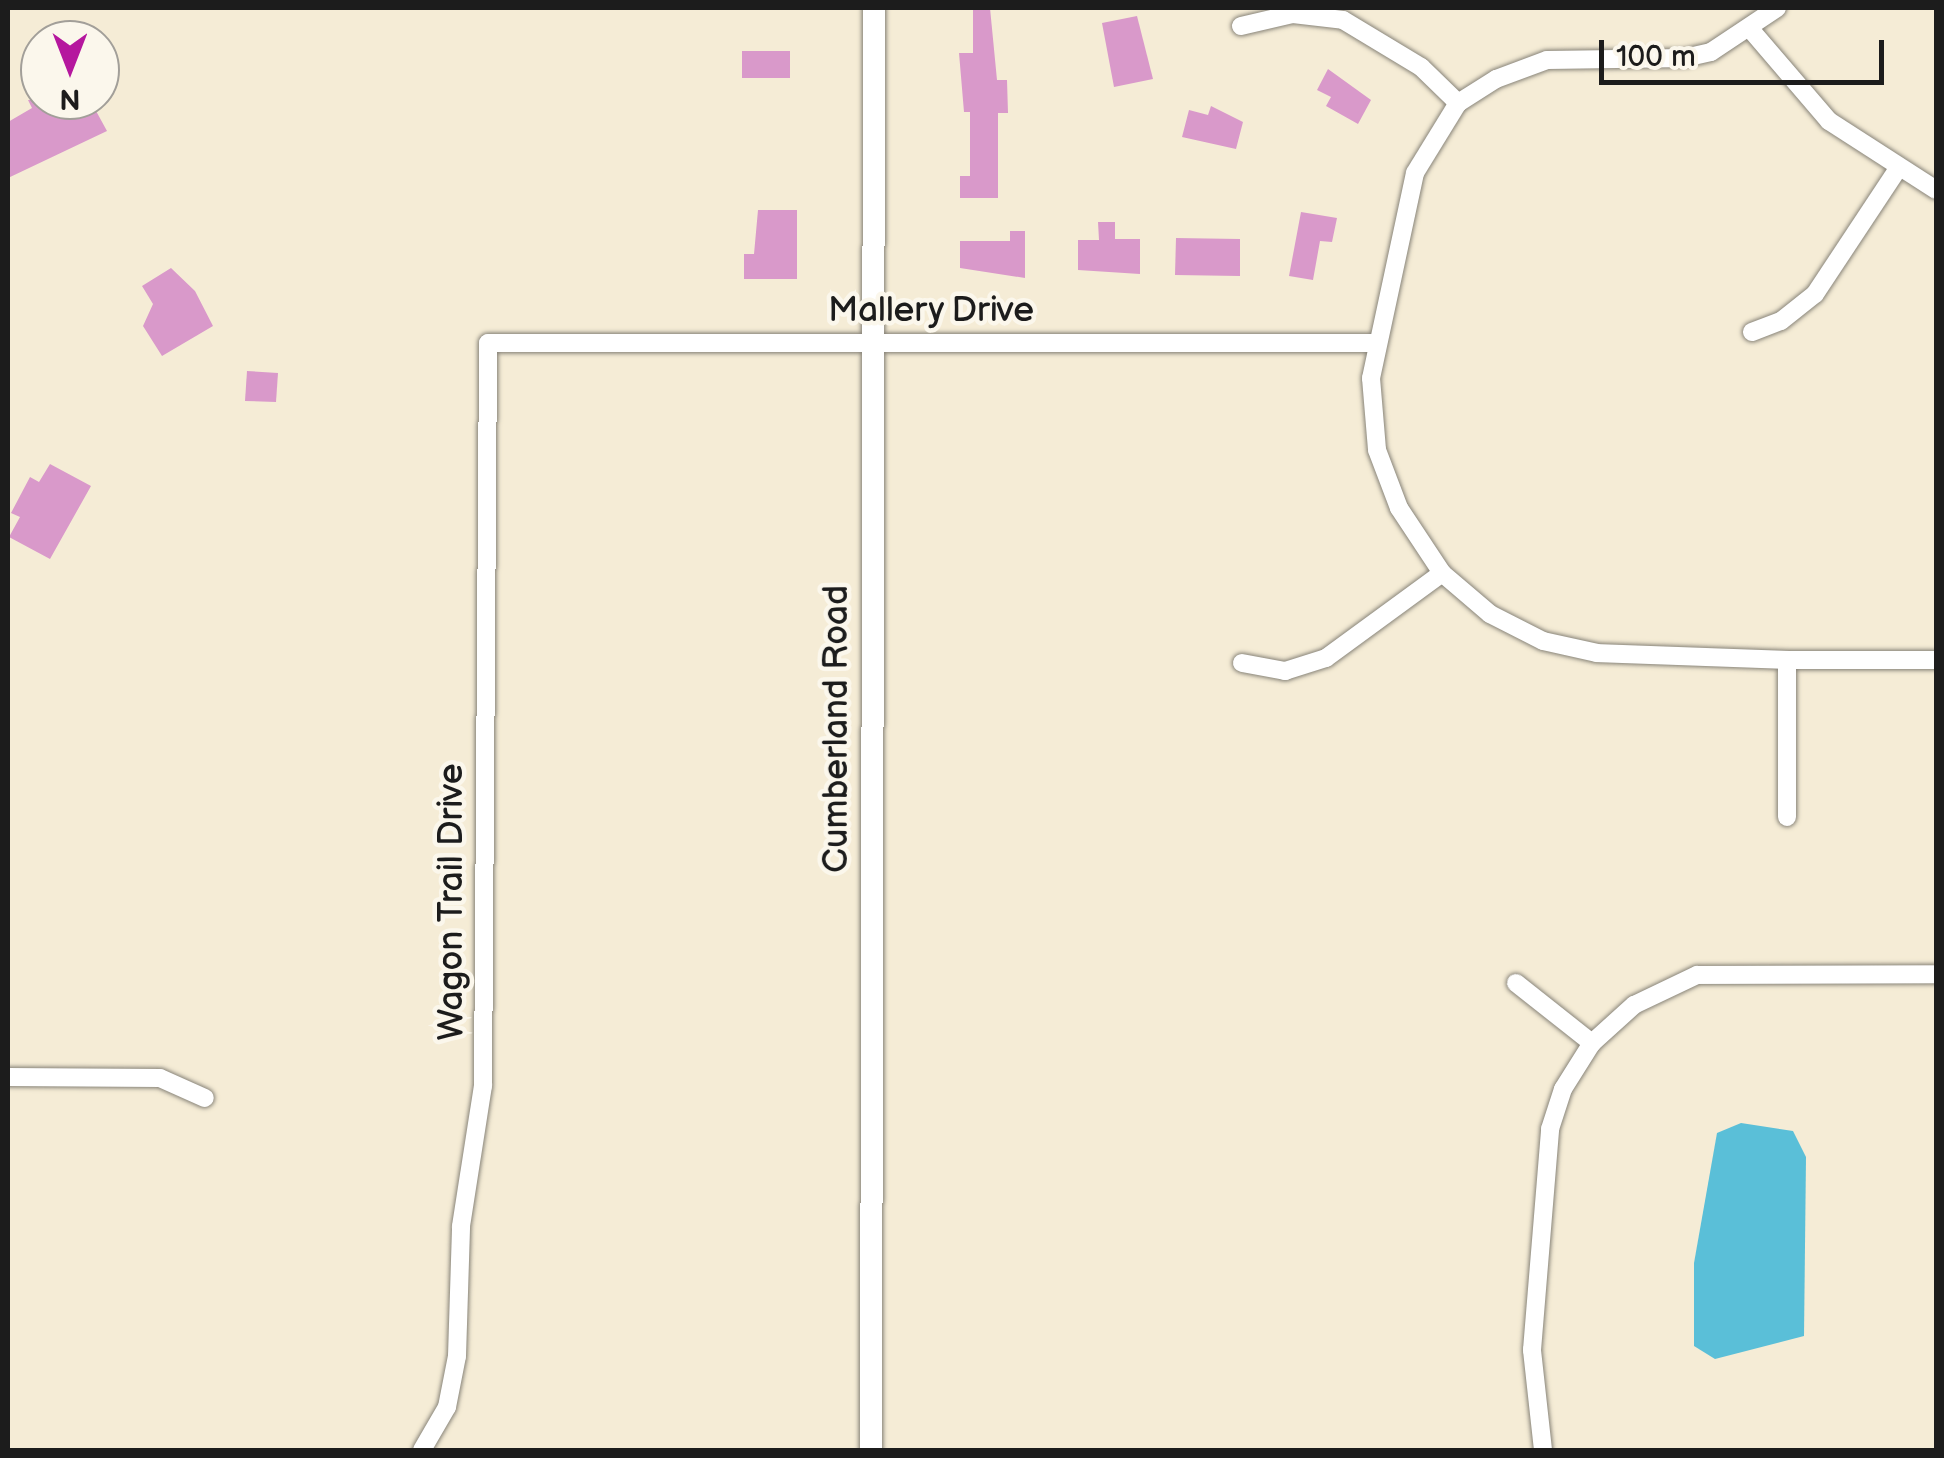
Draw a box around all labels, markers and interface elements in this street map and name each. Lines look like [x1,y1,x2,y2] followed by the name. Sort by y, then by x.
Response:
[20,20,120,120] north arrow
[1604,20,1889,82] scale bar
[1616,39,1696,75] text: 100 m
[59,82,81,115] text: N
[827,290,1035,332] street label: Mallery Drive
[816,585,858,873] street label: Cumberland Road
[431,763,473,1041] street label: Wagon Trail Drive

